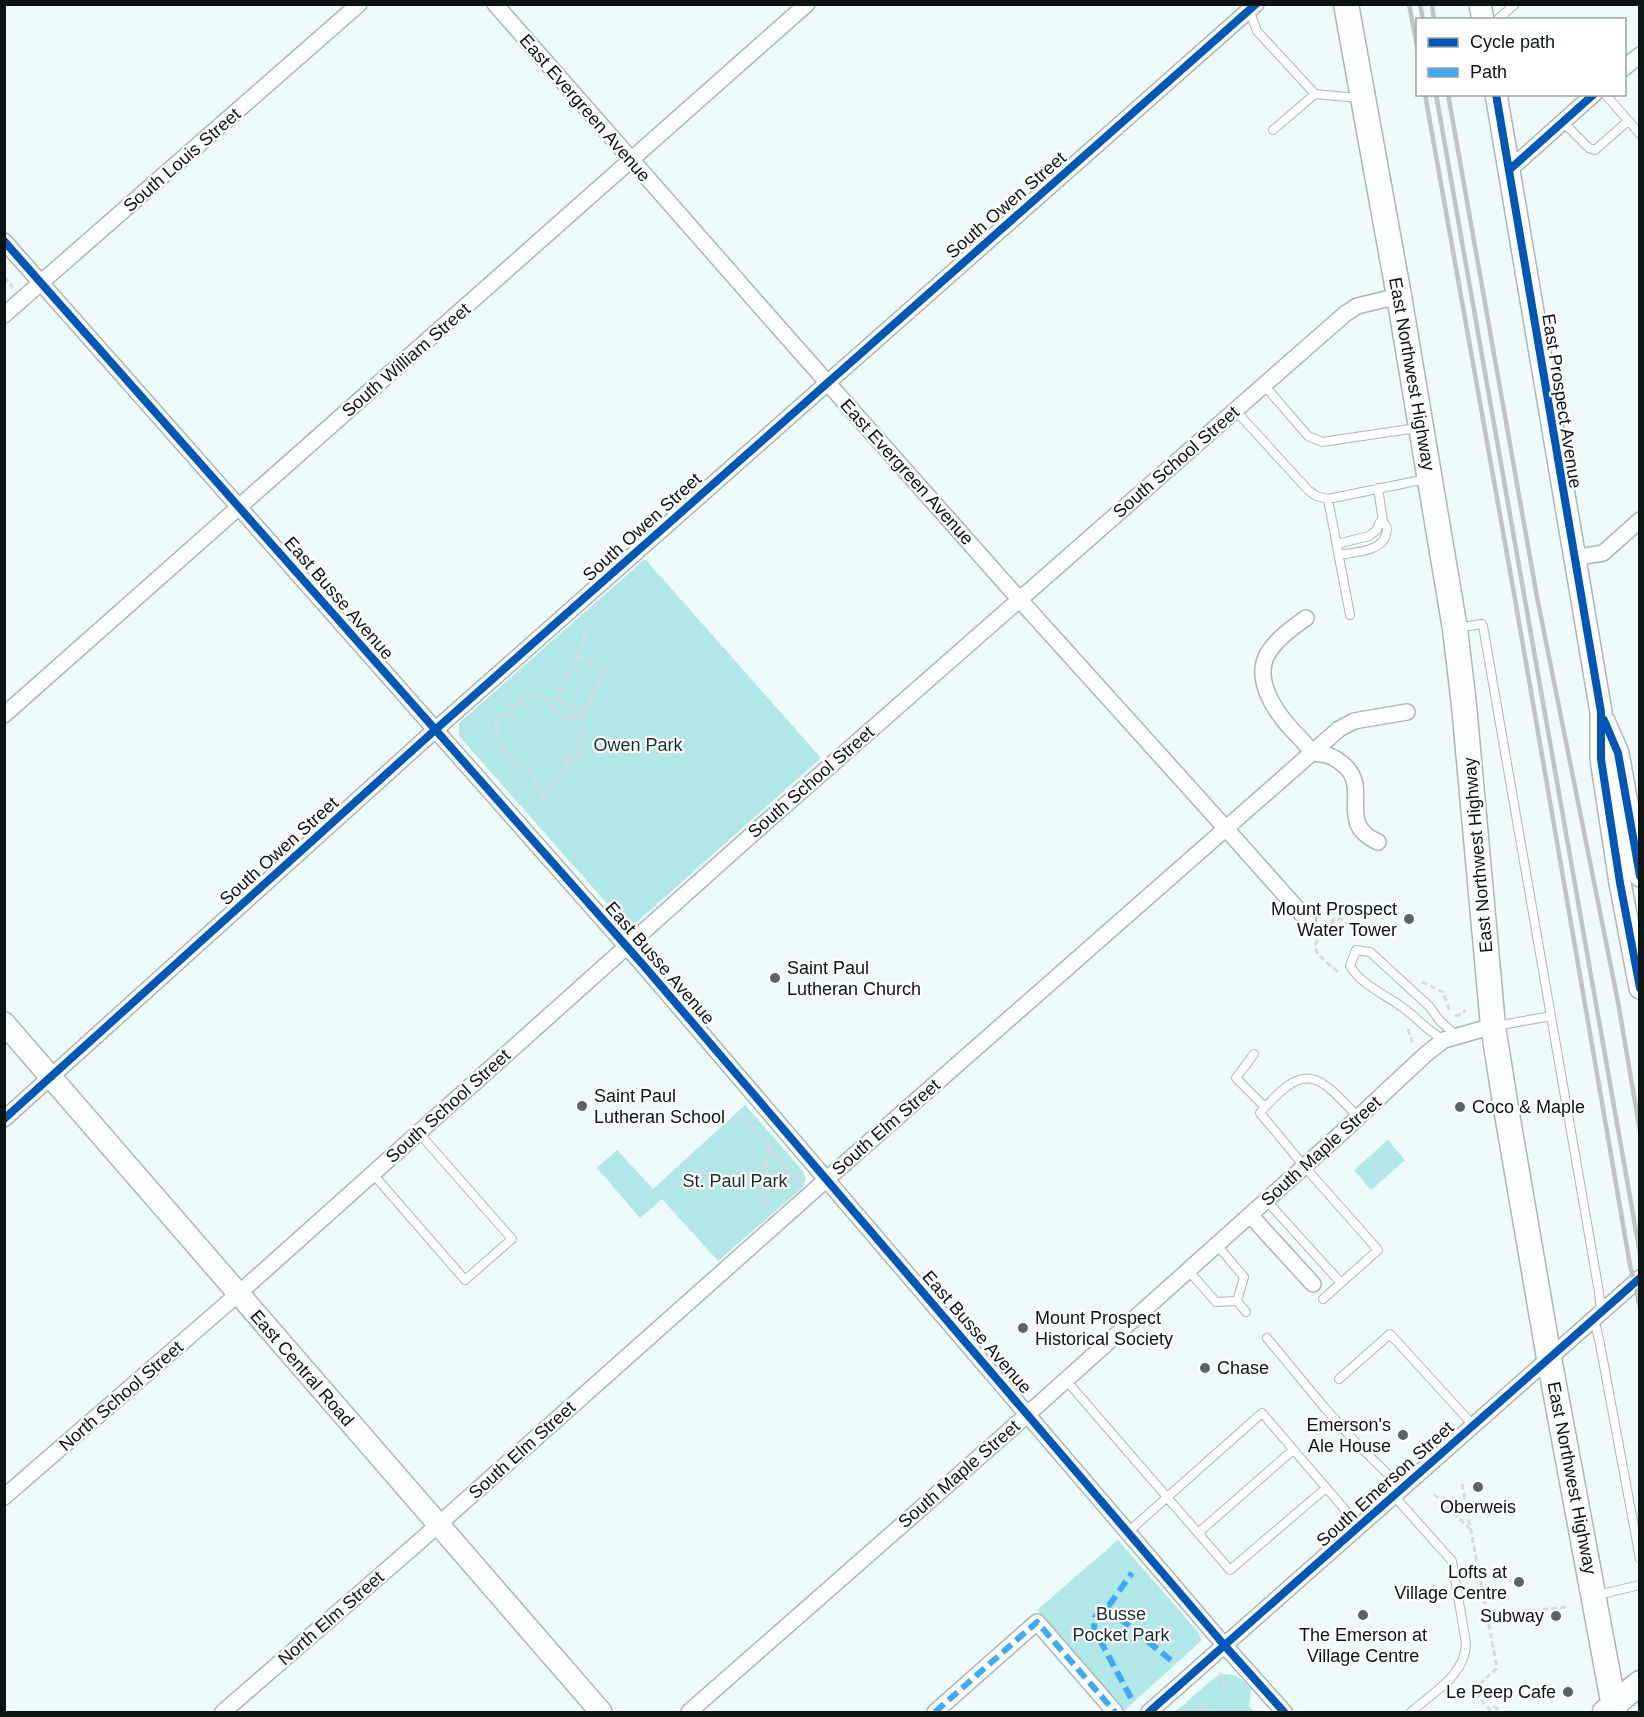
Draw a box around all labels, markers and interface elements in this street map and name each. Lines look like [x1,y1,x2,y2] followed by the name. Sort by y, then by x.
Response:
[1416,18,1626,96] legend
[516,30,654,186] street label: East Evergreen Avenue
[1470,32,1555,52] text: Cycle path
[1470,62,1507,82] text: Path
[120,104,244,216] street label: South Louis Street
[942,148,1070,262] street label: South Owen Street
[1385,276,1439,472] street label: East Northwest Highway
[338,299,474,421] street label: South William Street
[1538,312,1586,490] street label: East Prospect Avenue
[836,395,978,549] street label: East Evergreen Avenue
[1109,402,1243,522] street label: South School Street
[579,469,705,585] street label: South Owen Street
[280,533,398,663] street label: East Busse Avenue
[744,722,878,842] street label: South School Street
[593,735,684,755] park label: Owen Park
[1459,756,1497,954] street label: East Northwest Highway
[216,793,342,909] street label: South Owen Street
[601,898,719,1028] street label: East Busse Avenue
[1271,899,1397,940] place label: Mount Prospect Water Tower
[1402,912,1416,926] marker: Mount Prospect Water Tower
[787,958,921,999] place label: Saint Paul Lutheran Church
[768,971,782,985] marker: Saint Paul Lutheran Church
[382,1045,514,1167] street label: South School Street
[828,1075,944,1179] street label: South Elm Street
[594,1086,725,1127] place label: Saint Paul Lutheran School
[1257,1092,1385,1210] street label: South Maple Street
[1472,1097,1585,1117] place label: Coco & Maple
[575,1099,589,1113] marker: Saint Paul Lutheran School
[1453,1100,1467,1114] marker: Coco & Maple
[682,1171,789,1191] park label: St. Paul Park
[918,1267,1036,1397] street label: East Busse Avenue
[246,1306,358,1430] street label: East Central Road
[1035,1308,1173,1349] place label: Mount Prospect Historical Society
[1016,1321,1030,1335] marker: Mount Prospect Historical Society
[55,1337,187,1455] street label: North School Street
[1217,1358,1269,1378] place label: Chase
[1198,1361,1212,1375] marker: Chase
[1543,1380,1601,1576] street label: East Northwest Highway
[465,1397,579,1503] street label: South Elm Street
[1307,1415,1391,1456] place label: Emerson's Ale House
[894,1416,1024,1532] street label: South Maple Street
[1313,1417,1457,1551] street label: South Emerson Street
[1396,1428,1410,1442] marker: Emerson's Ale House
[1471,1480,1485,1494] marker: Oberweis
[1440,1497,1516,1517] place label: Oberweis
[1394,1562,1507,1603] place label: Lofts at Village Centre
[274,1567,388,1669] street label: North Elm Street
[1512,1575,1526,1589] marker: Lofts at Village Centre
[1072,1604,1171,1645] park label: Busse Pocket Park
[1480,1606,1544,1626] place label: Subway
[1356,1608,1370,1622] marker: The Emerson at Village Centre
[1549,1609,1563,1623] marker: Subway
[1299,1625,1427,1666] place label: The Emerson at Village Centre
[1446,1682,1556,1702] place label: Le Peep Cafe
[1561,1685,1575,1699] marker: Le Peep Cafe

